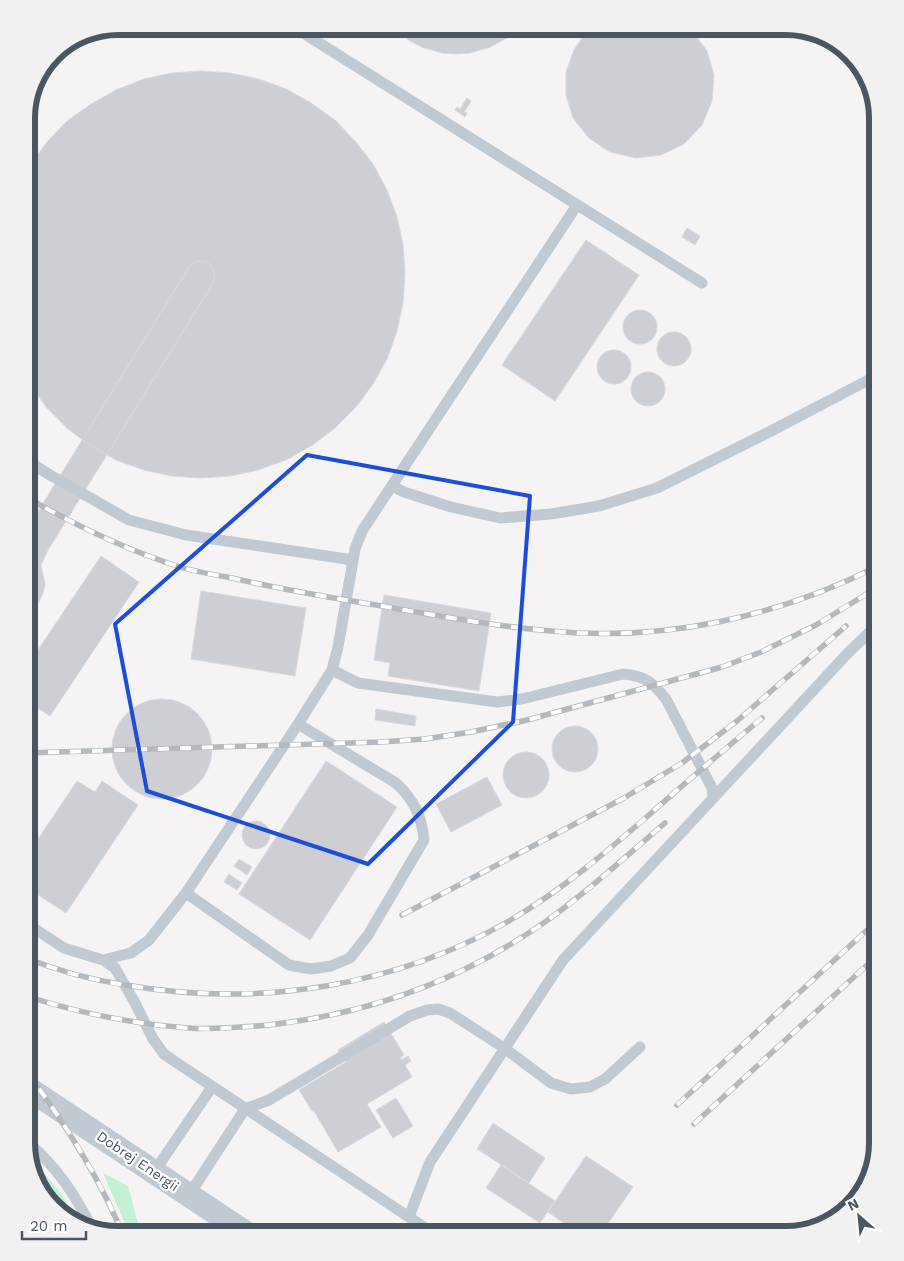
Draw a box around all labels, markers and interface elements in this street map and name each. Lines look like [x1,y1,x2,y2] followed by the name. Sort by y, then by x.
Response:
[94,1128,182,1194] street label: Dobrej Energii
[834,1191,884,1241] north arrow
[845,1195,861,1214] text: N
[22,1208,86,1240] scale bar
[30,1217,68,1235] text: 20 m

